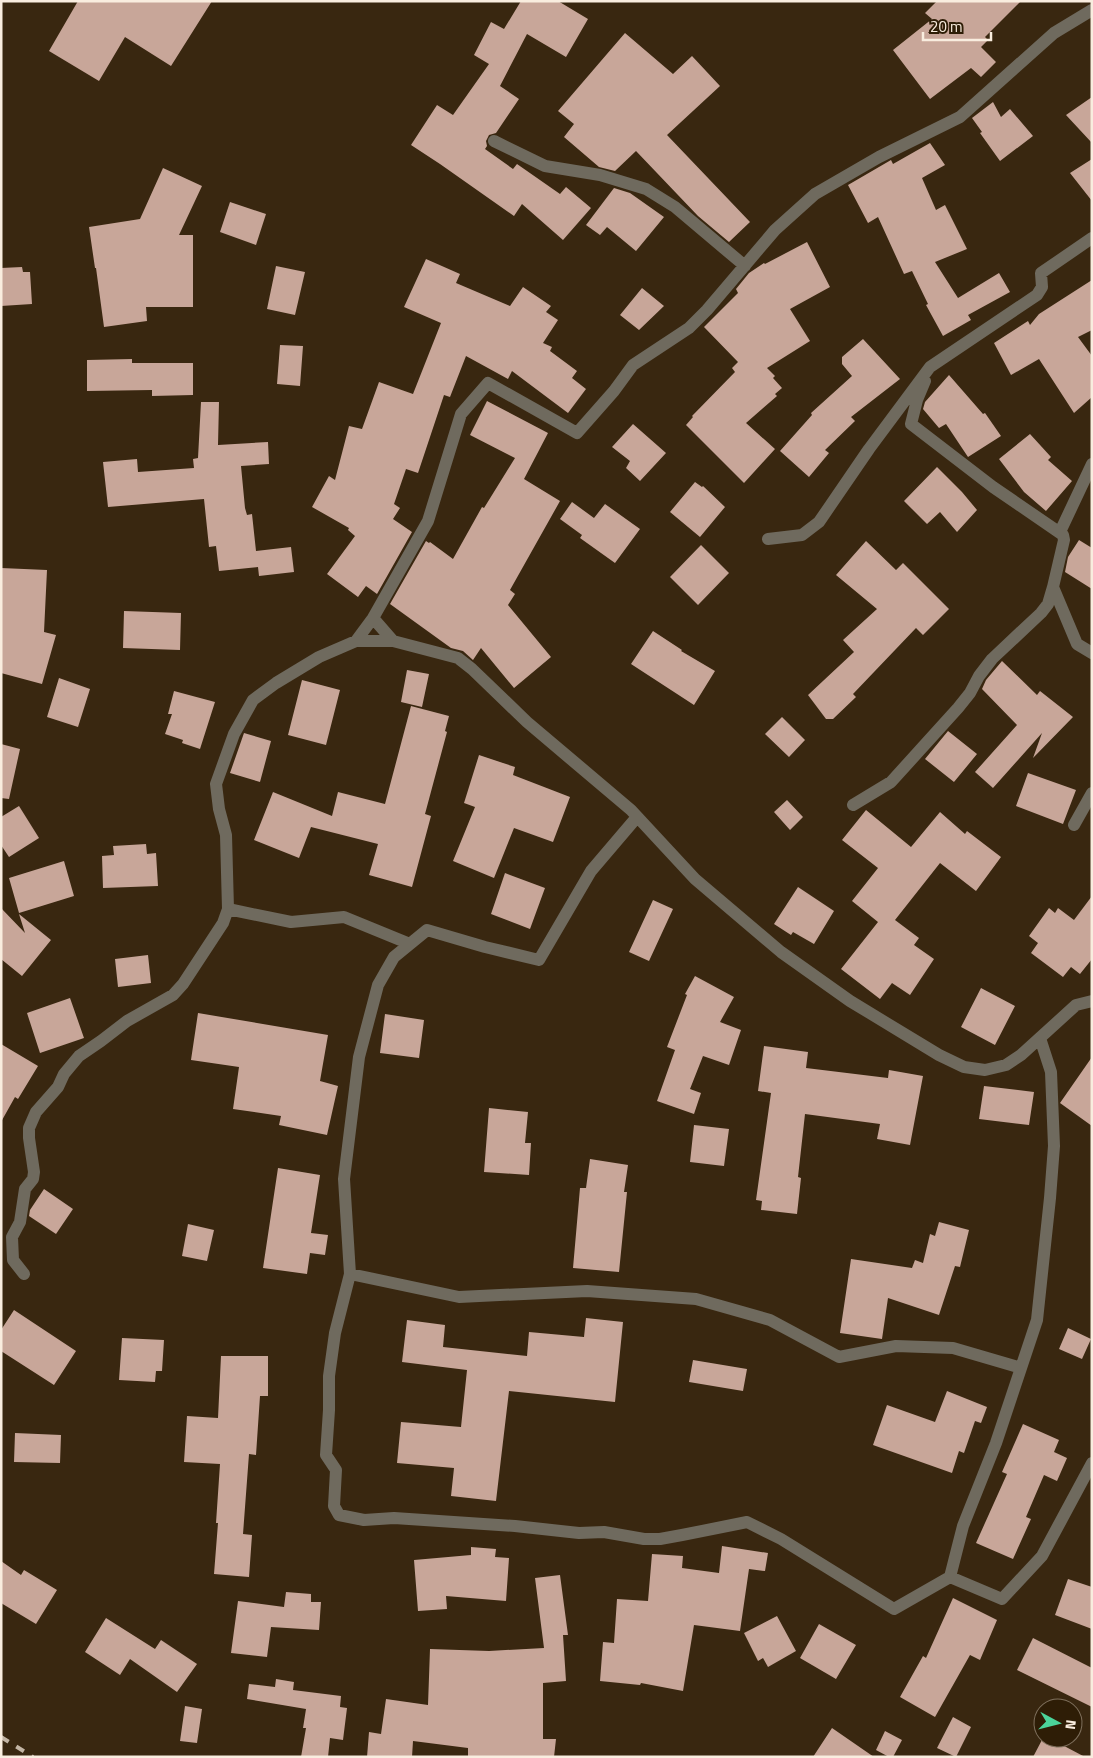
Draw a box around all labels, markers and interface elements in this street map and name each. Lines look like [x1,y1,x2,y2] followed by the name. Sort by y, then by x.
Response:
[923,10,990,42] scale bar
[930,15,963,38] text: 20 m
[1033,1698,1083,1748] north arrow
[1060,1719,1082,1731] text: N

